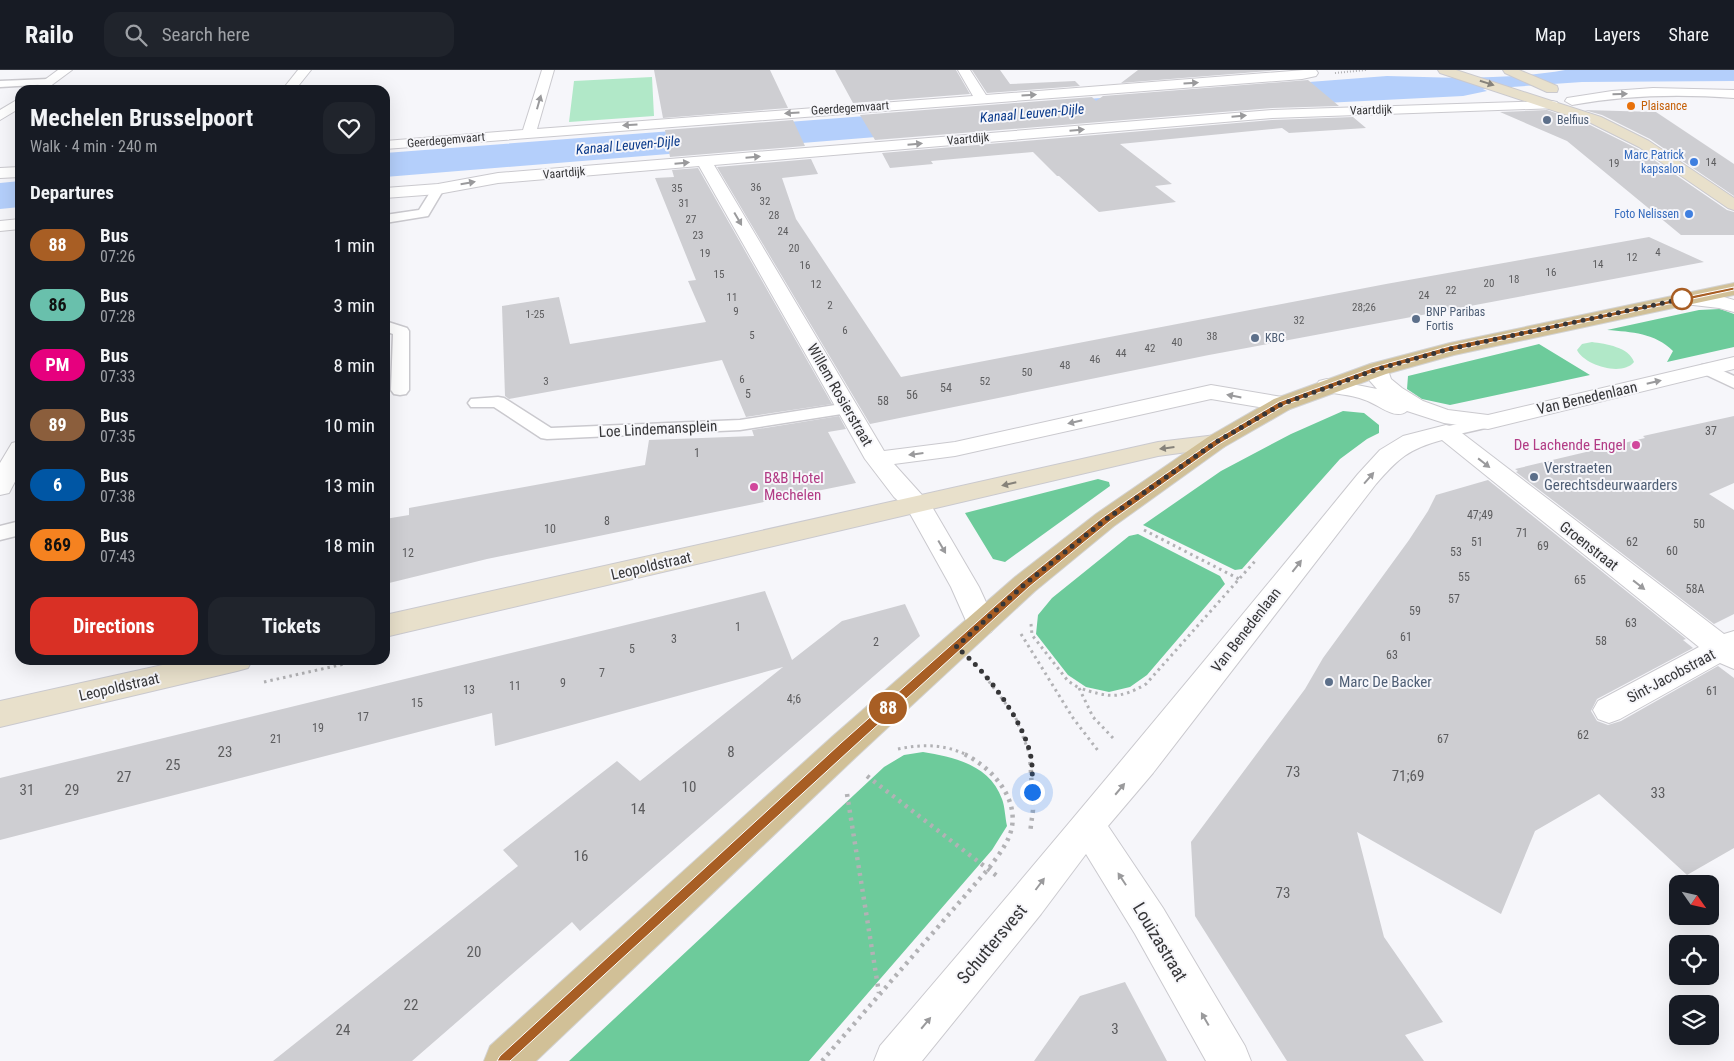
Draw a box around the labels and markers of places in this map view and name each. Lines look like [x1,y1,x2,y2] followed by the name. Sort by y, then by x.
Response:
[1641,99,1687,113] place label: Plaisance
[1625,100,1637,112] marker: Plaisance
[1557,113,1589,127] place label: Belfius
[1541,114,1553,126] marker: Belfius
[1624,148,1685,176] place label: Marc Patrick kapsalon
[1688,156,1700,168] marker: Marc Patrick kapsalon
[1614,207,1679,221] place label: Foto Nelissen
[1683,208,1695,220] marker: Foto Nelissen
[1671,288,1693,310] unlabelled marker
[1426,305,1485,333] place label: BNP Paribas Fortis
[1410,313,1422,325] marker: BNP Paribas Fortis
[1265,331,1285,345] place label: KBC
[1249,332,1261,344] marker: KBC
[1514,436,1626,454] place label: De Lachende Engel
[1630,439,1642,451] marker: De Lachende Engel
[1544,459,1678,494] place label: Verstraeten Gerechtsdeurwaarders
[764,469,824,504] place label: B&B Hotel Mechelen
[1528,471,1540,483] marker: Verstraeten Gerechtsdeurwaarders
[748,481,760,493] marker: B&B Hotel Mechelen
[1339,673,1432,691] place label: Marc De Backer
[1323,676,1335,688] marker: Marc De Backer

